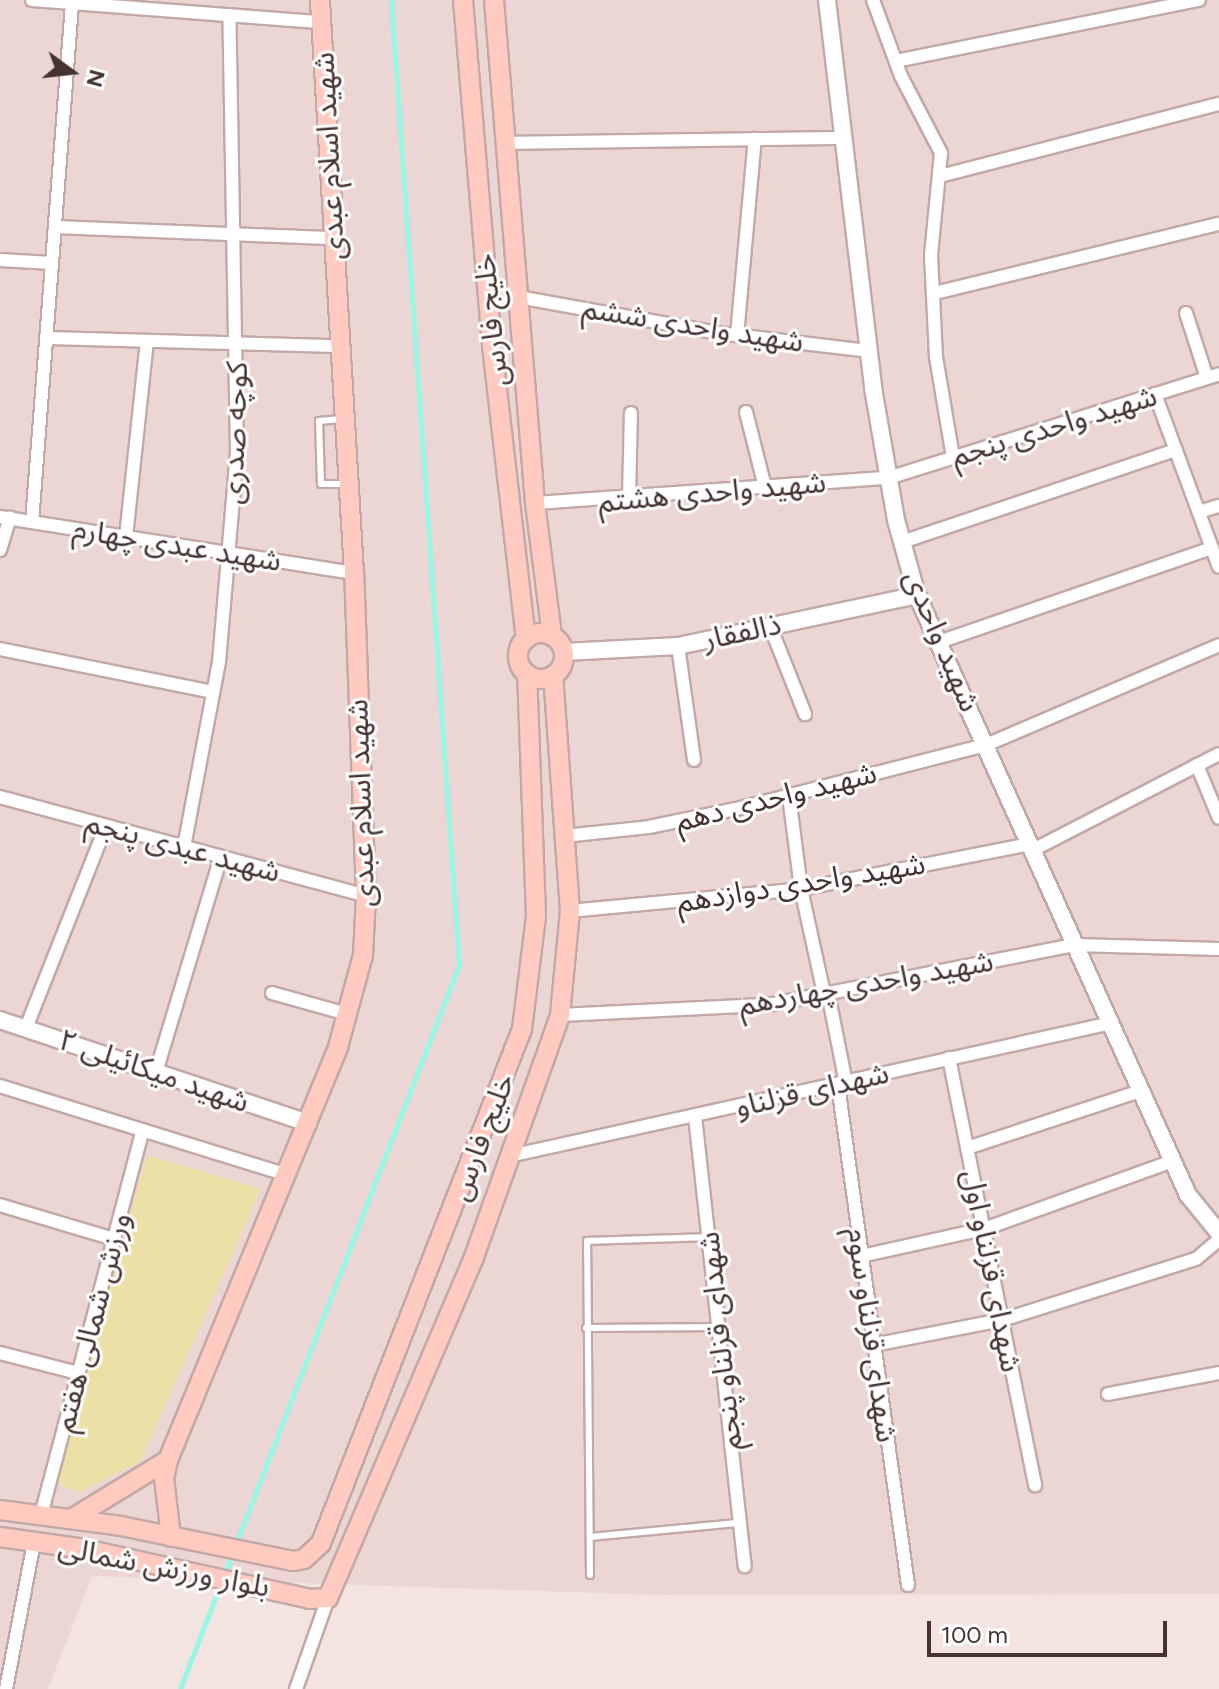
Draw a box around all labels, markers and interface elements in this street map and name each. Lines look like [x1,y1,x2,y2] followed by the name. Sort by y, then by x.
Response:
[32,32,112,112] north arrow
[306,51,352,261] street label: شهید اسلام عبدی
[80,67,111,90] text: N
[466,252,516,388] street label: خلیج فارس
[580,290,806,360] street label: شهید واحدی ششم
[215,361,255,505] street label: کوچه صدری
[947,378,1161,474] street label: شهید واحدی پنجم
[597,464,827,520] street label: شهید واحدی هشتم
[70,511,284,579] street label: شهید عبدی چهارم
[896,565,988,717] street label: شهید واحدی
[700,606,784,658] street label: ذالفقار
[339,698,383,908] street label: شهید اسلام عبدی
[672,755,880,839] street label: شهید واحدی دهم
[82,804,284,890] street label: شهید عبدی پنجم
[674,846,928,920] street label: شهید واحدی دوازدهم
[736,943,996,1023] street label: شهید واحدی چهاردهم
[54,1022,254,1120] street label: شهید میکائیلی ۲
[732,1055,892,1125] street label: شهدای قزلناو
[441,1068,523,1206] street label: خلیج فارس
[955,1167,1029,1375] street label: شهدای قزلناو اول
[45,1209,139,1435] street label: ورزش شمالی هفتم
[839,1225,905,1445] street label: شهدای قزلناو سوم
[691,1230,749,1452] street label: شهدای قزلناو پنجم
[55,1529,273,1605] street label: بلوار ورزش شمالی
[931,1605,1171,1655] scale bar
[941,1620,1008,1649] text: 100 m

